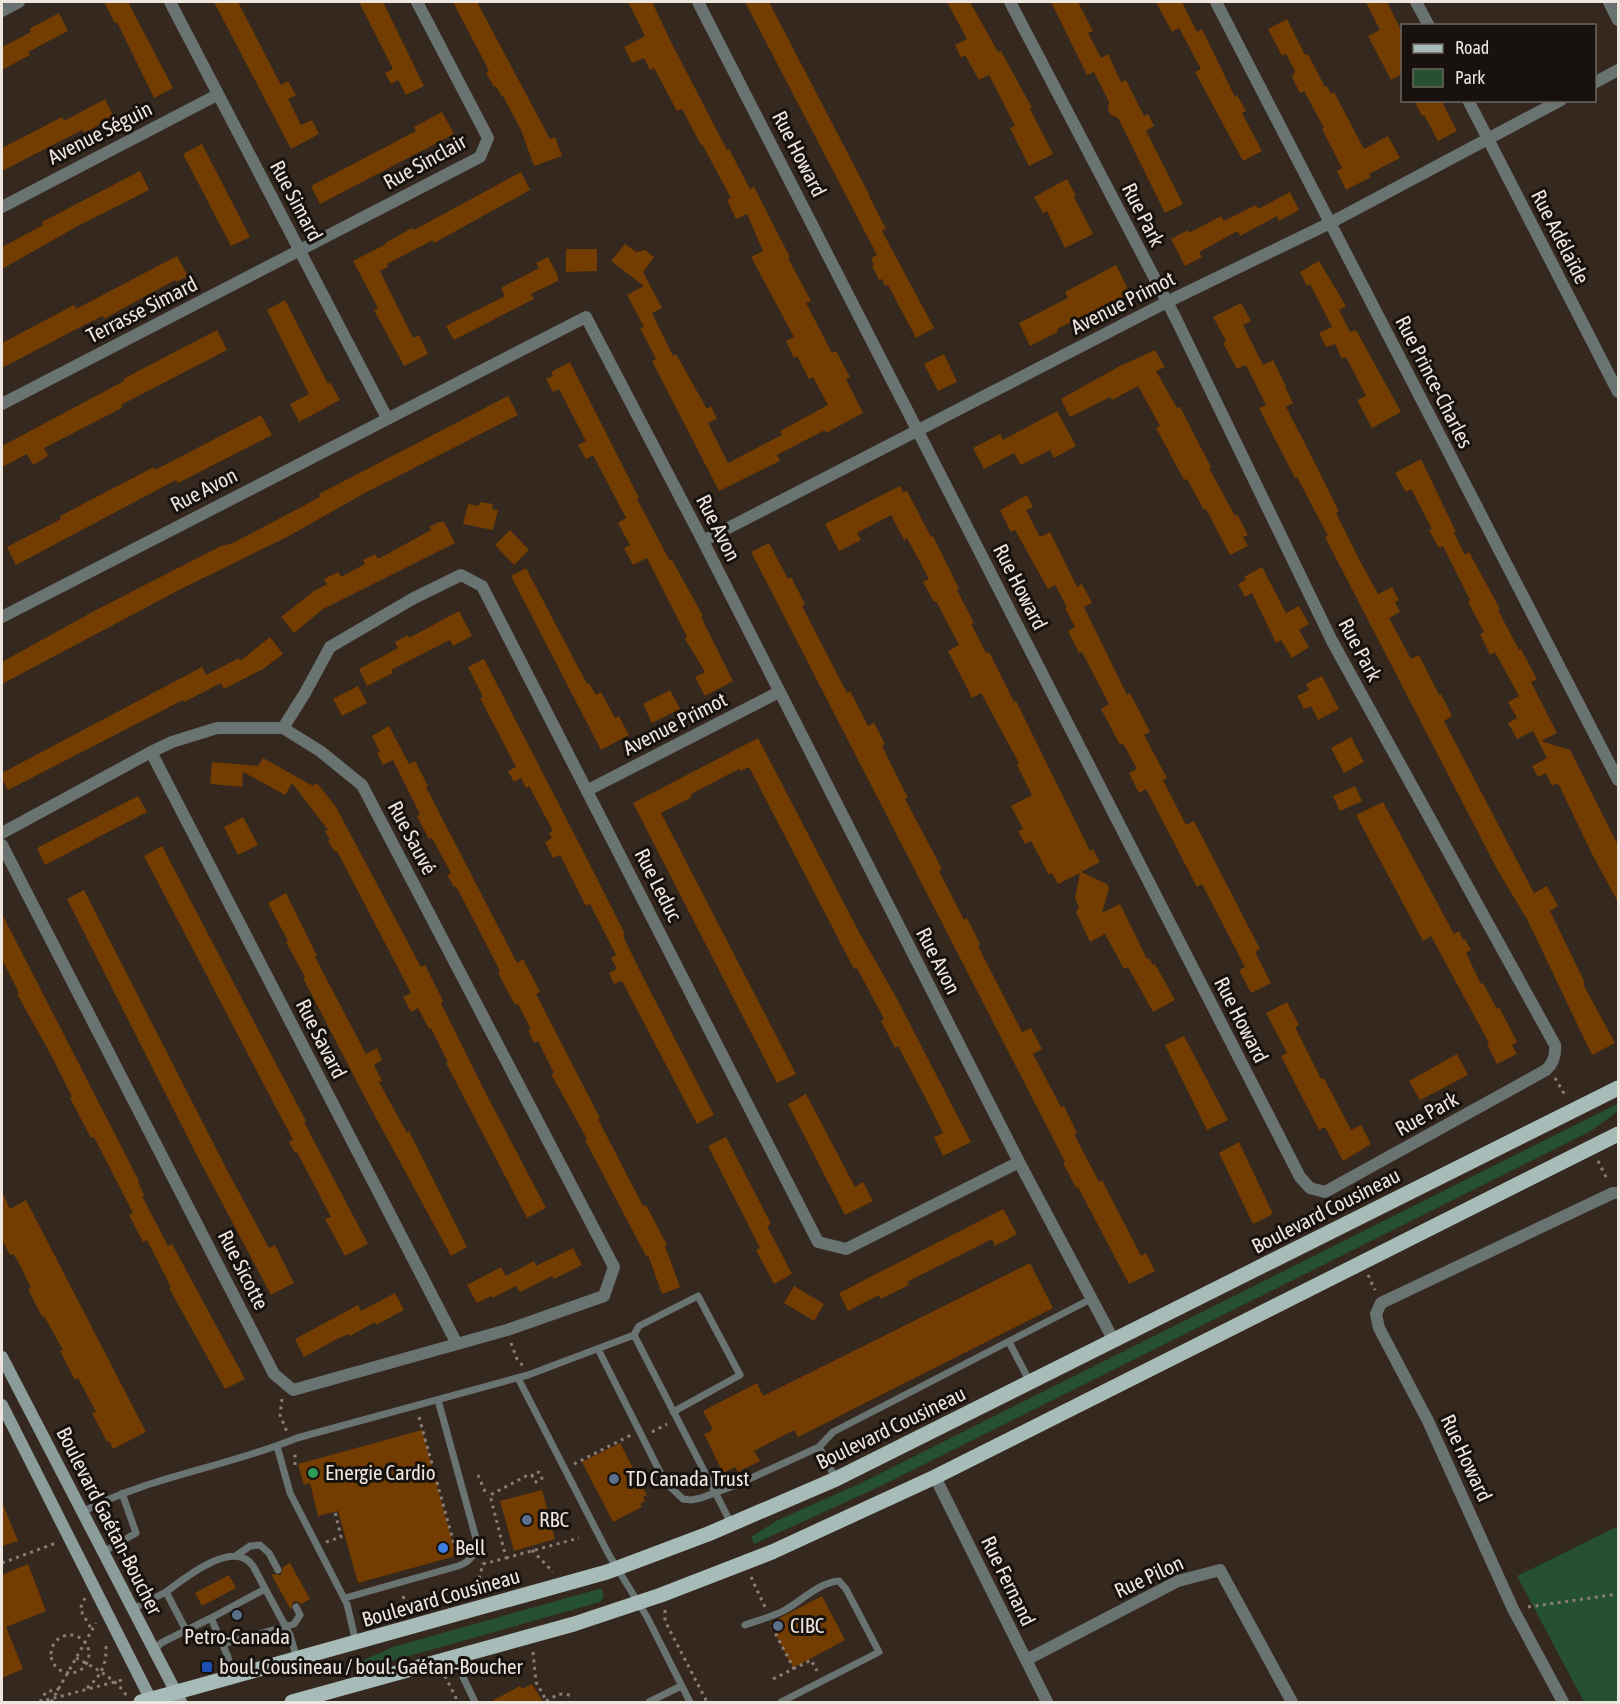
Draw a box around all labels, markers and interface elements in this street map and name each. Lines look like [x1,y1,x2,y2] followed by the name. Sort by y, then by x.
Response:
[1401,24,1596,102] legend
[1455,37,1489,58] text: Road
[1455,67,1485,88] text: Park
[44,96,156,169] street label: Avenue Séguin
[768,107,832,200] street label: Rue Howard
[379,128,471,194] street label: Rue Sinclair
[266,156,328,245] street label: Rue Simard
[1118,179,1170,250] street label: Rue Park
[1527,185,1595,288] street label: Rue Adélaïde
[1067,266,1178,339] street label: Avenue Primot
[82,271,201,347] street label: Terrasse Simard
[1391,311,1479,452] street label: Rue Prince-Charles
[166,462,241,516] street label: Rue Avon
[692,490,746,565] street label: Rue Avon
[989,540,1053,633] street label: Rue Howard
[1334,614,1387,685] street label: Rue Park
[619,687,730,760] street label: Avenue Primot
[384,797,442,878] street label: Rue Sauvé
[630,844,687,925] street label: Rue Leduc
[912,923,966,998] street label: Rue Avon
[1210,973,1274,1066] street label: Rue Howard
[292,995,352,1082] street label: Rue Savard
[1391,1086,1462,1140] street label: Rue Park
[1247,1162,1404,1258] street label: Boulevard Cousineau
[214,1226,274,1313] street label: Rue Sicotte
[812,1381,969,1474] street label: Boulevard Cousineau
[1436,1410,1497,1505] street label: Rue Howard
[52,1423,168,1619] street label: Boulevard Gaétan-Boucher
[325,1460,436,1484] place label: Energie Cardio
[306,1466,320,1480] marker: Energie Cardio
[626,1466,749,1490] place label: TD Canada Trust
[607,1472,621,1486] marker: TD Canada Trust
[539,1507,569,1531] place label: RBC
[520,1513,534,1527] marker: RBC
[977,1532,1041,1629] street label: Rue Fernand
[455,1535,486,1559] place label: Bell
[436,1541,450,1555] marker: Bell
[1110,1550,1187,1602] street label: Rue Pilon
[359,1563,522,1631] street label: Boulevard Cousineau
[230,1608,244,1622] marker: Petro-Canada
[790,1613,825,1637] place label: CIBC
[771,1619,785,1633] marker: CIBC
[184,1624,290,1648] place label: Petro-Canada
[219,1654,524,1678] place label: boul. Cousineau / boul. Gaétan-Boucher
[200,1660,214,1674] marker: boul. Cousineau / boul. Gaétan-Boucher

